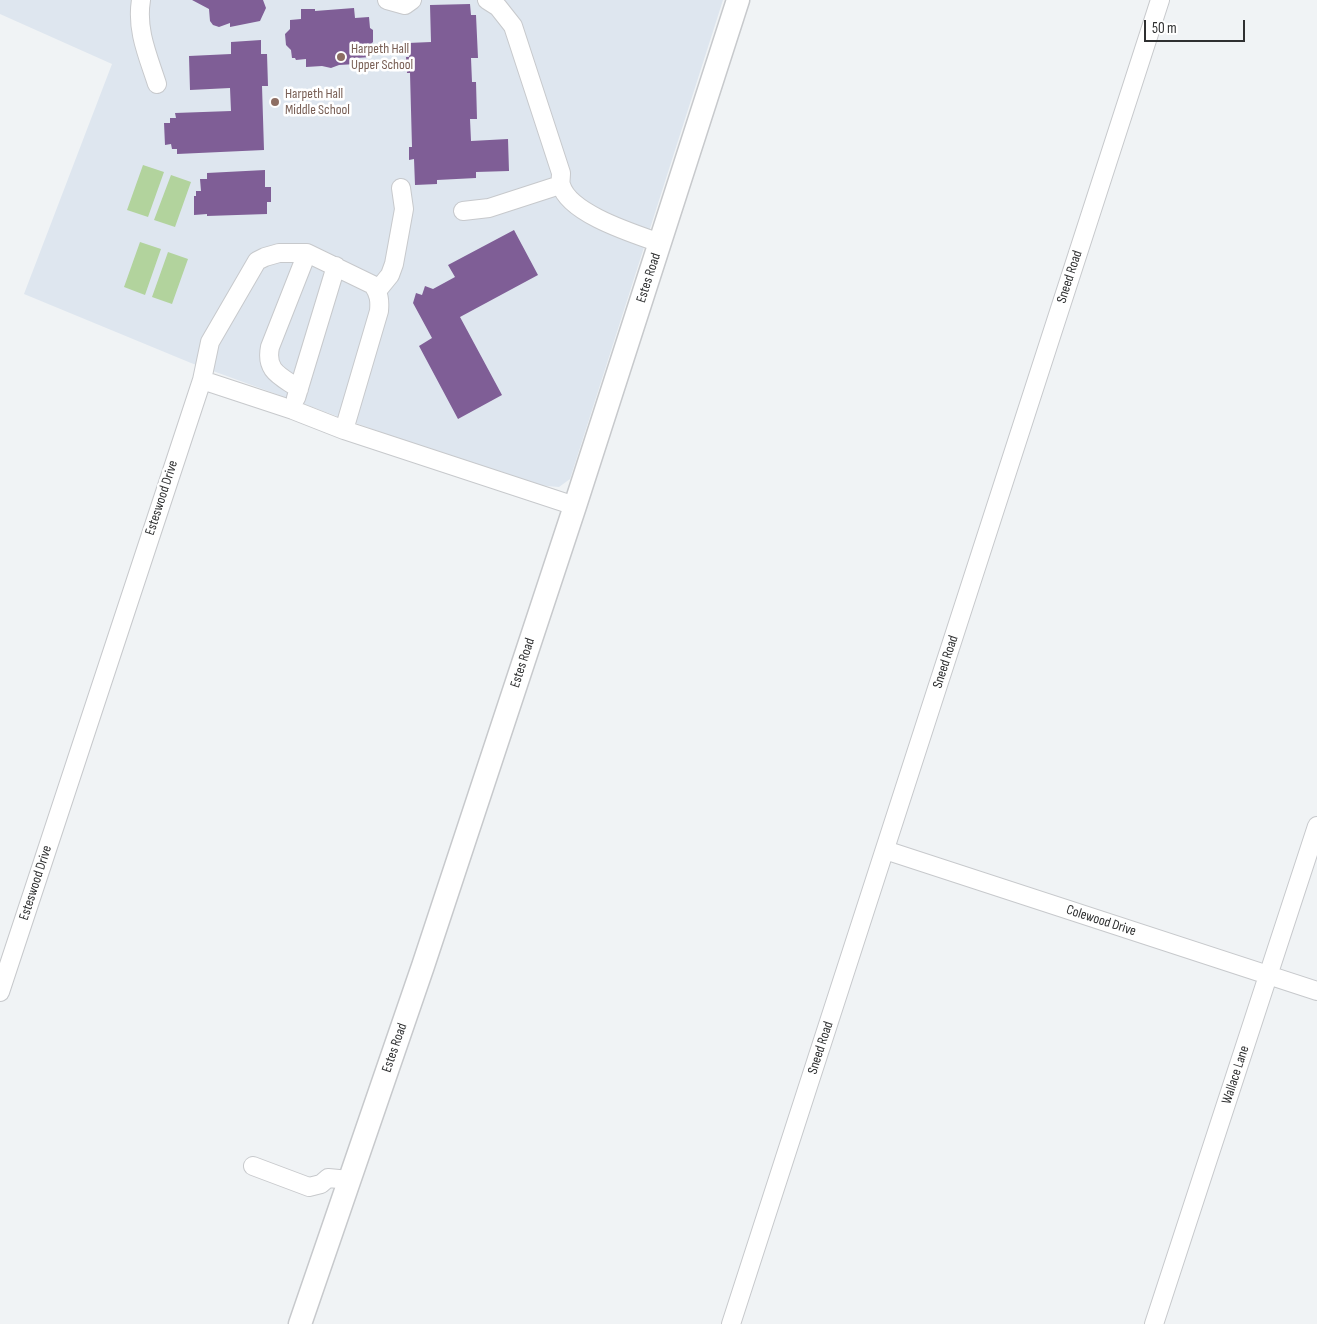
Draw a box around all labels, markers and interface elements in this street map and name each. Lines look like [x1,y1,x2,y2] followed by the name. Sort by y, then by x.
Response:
[1147,10,1248,42] scale bar
[1152,19,1177,38] text: 50 m
[351,41,413,74] place label: Harpeth Hall Upper School
[335,51,347,63] marker: Harpeth Hall Upper School
[285,86,350,118] place label: Harpeth Hall Middle School
[269,96,281,108] marker: Harpeth Hall Middle School
[1054,248,1086,306] street label: Sneed Road
[633,251,665,305] street label: Estes Road
[142,459,182,537] street label: Esteswood Drive
[930,633,962,691] street label: Sneed Road
[507,636,539,690] street label: Estes Road
[16,844,56,922] street label: Esteswood Drive
[1064,902,1138,940] street label: Colewood Drive
[805,1019,837,1077] street label: Sneed Road
[379,1021,411,1075] street label: Estes Road
[1219,1044,1253,1106] street label: Wallace Lane

